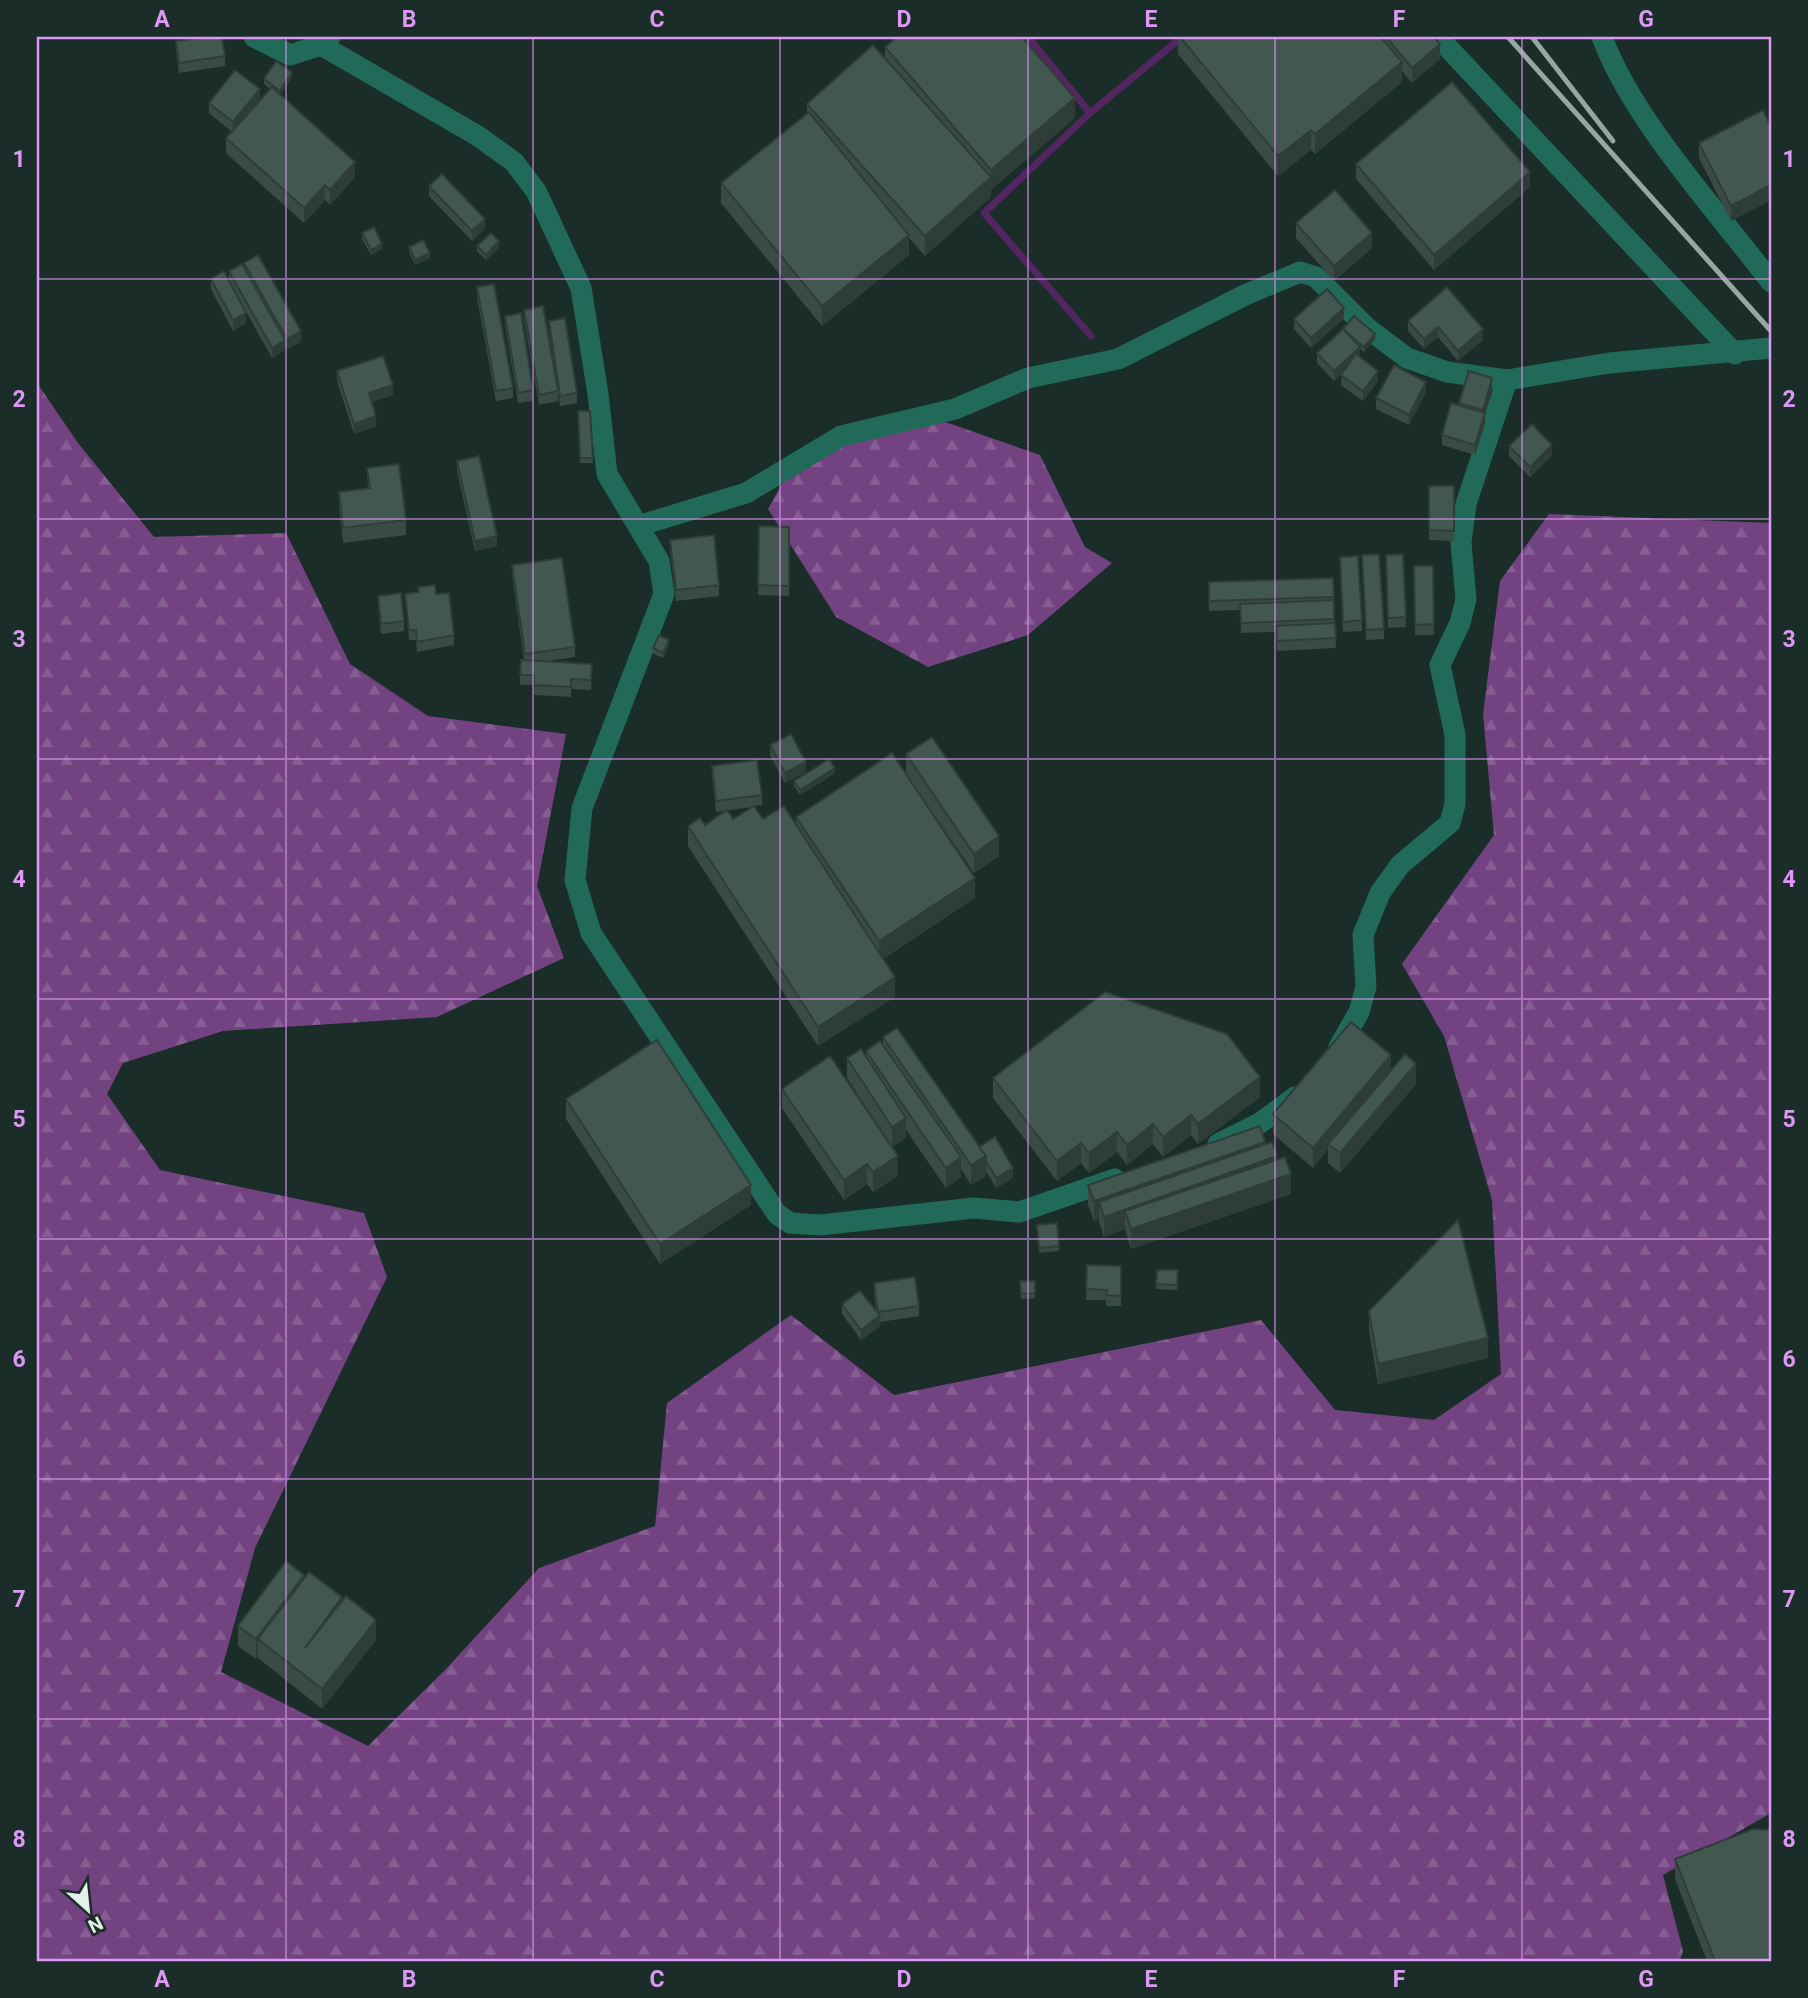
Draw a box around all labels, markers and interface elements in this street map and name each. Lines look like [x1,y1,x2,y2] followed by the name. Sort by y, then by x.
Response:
[154,6,170,33] text: A
[402,6,416,33] text: B
[649,6,665,33] text: C
[897,6,911,33] text: D
[1145,6,1158,33] text: E
[1393,6,1406,33] text: F
[1638,6,1654,33] text: G
[12,146,26,173] text: 1
[1782,146,1796,173] text: 1
[12,386,26,413] text: 2
[1782,386,1796,413] text: 2
[12,626,26,653] text: 3
[1782,626,1796,653] text: 3
[12,866,26,893] text: 4
[1782,866,1796,893] text: 4
[12,1106,26,1133] text: 5
[1782,1106,1796,1133] text: 5
[12,1346,26,1373] text: 6
[1782,1346,1796,1373] text: 6
[12,1586,26,1613] text: 7
[1782,1586,1796,1613] text: 7
[12,1826,26,1853] text: 8
[1782,1826,1796,1853] text: 8
[52,1876,122,1946] north arrow
[84,1911,107,1938] text: N
[154,1966,170,1993] text: A
[402,1966,416,1993] text: B
[649,1966,665,1993] text: C
[897,1966,911,1993] text: D
[1145,1966,1158,1993] text: E
[1393,1966,1406,1993] text: F
[1638,1966,1654,1993] text: G

